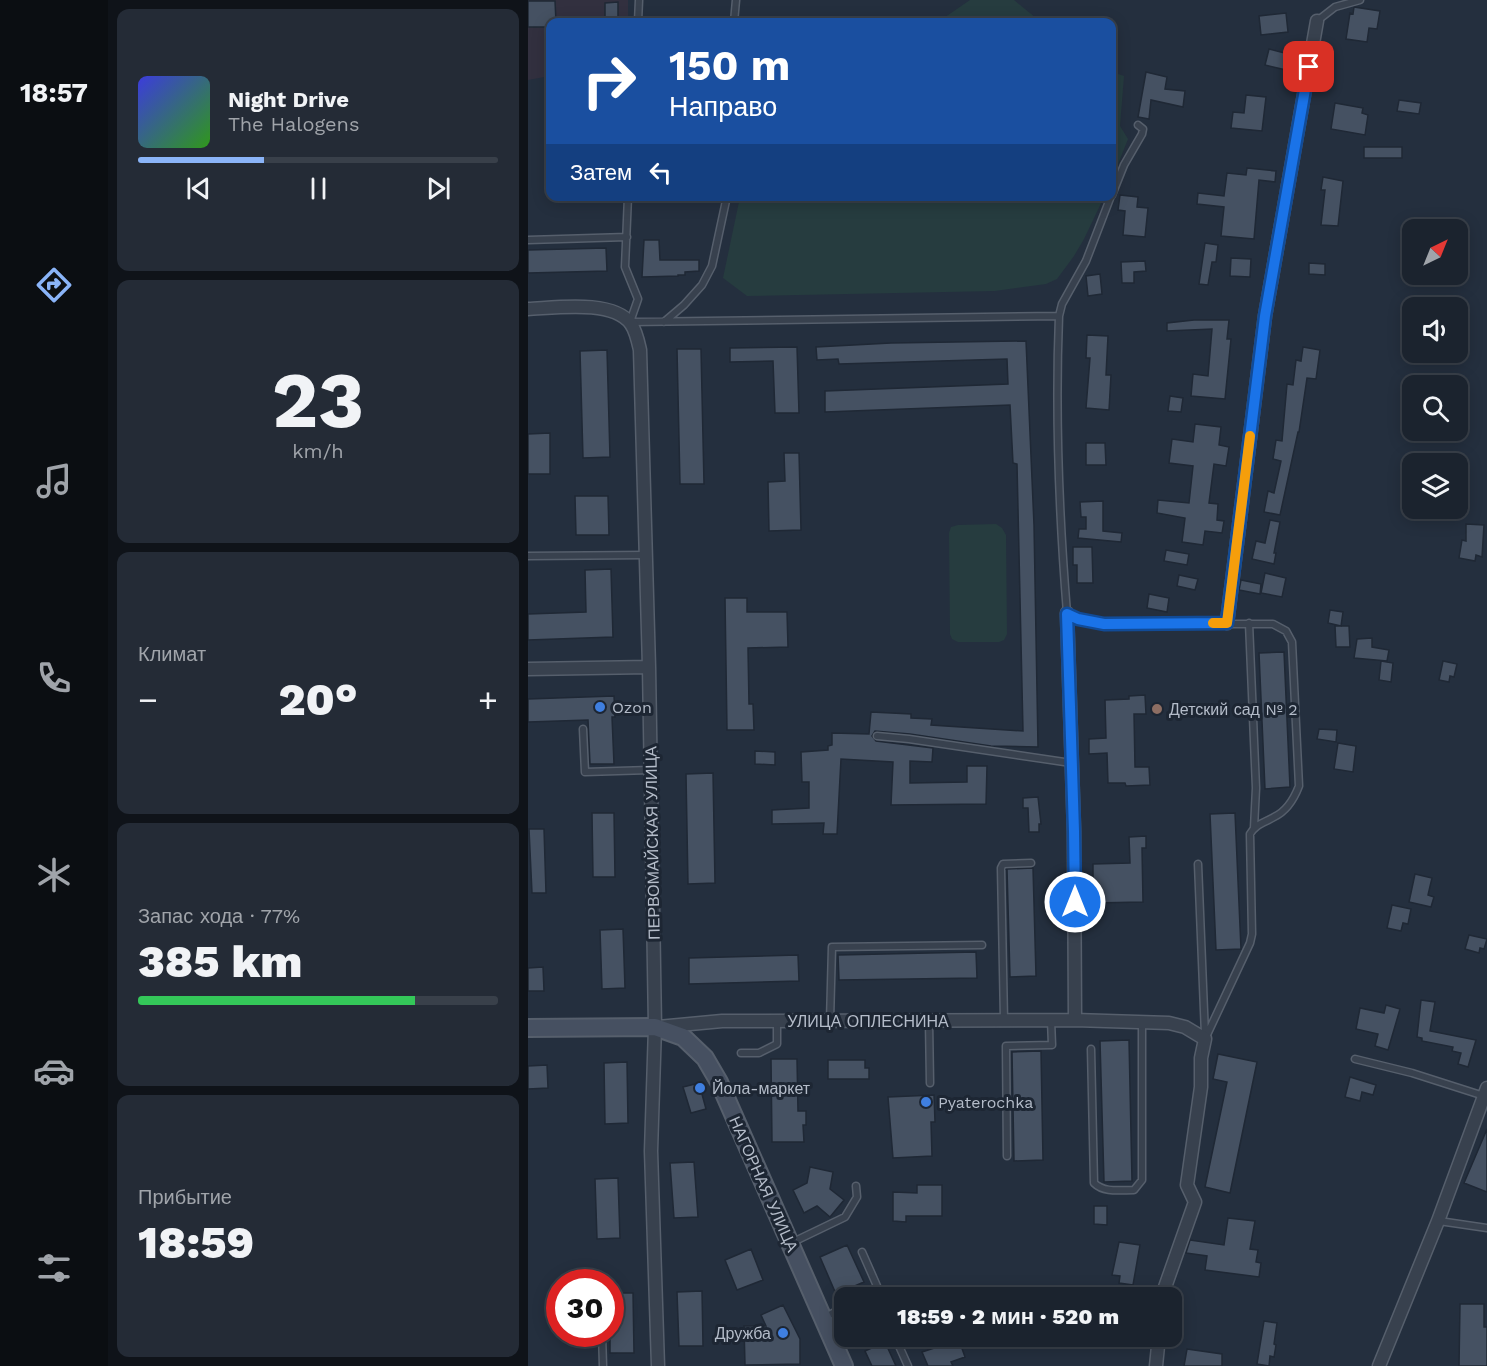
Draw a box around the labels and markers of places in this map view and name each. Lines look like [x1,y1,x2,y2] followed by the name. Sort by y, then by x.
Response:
[1283,41,1334,92] pin
[612,698,652,717] place label: Ozon
[593,700,607,714] marker: Ozon
[1169,700,1298,719] place label: Детский сад № 2
[1150,702,1164,716] marker: Детский сад № 2
[712,1079,811,1098] place label: Йола-маркет
[693,1081,707,1095] marker: Йола-маркет
[938,1093,1033,1112] place label: Pyaterochka
[919,1095,933,1109] marker: Pyaterochka
[715,1324,771,1343] place label: Дружба
[776,1326,790,1340] marker: Дружба

